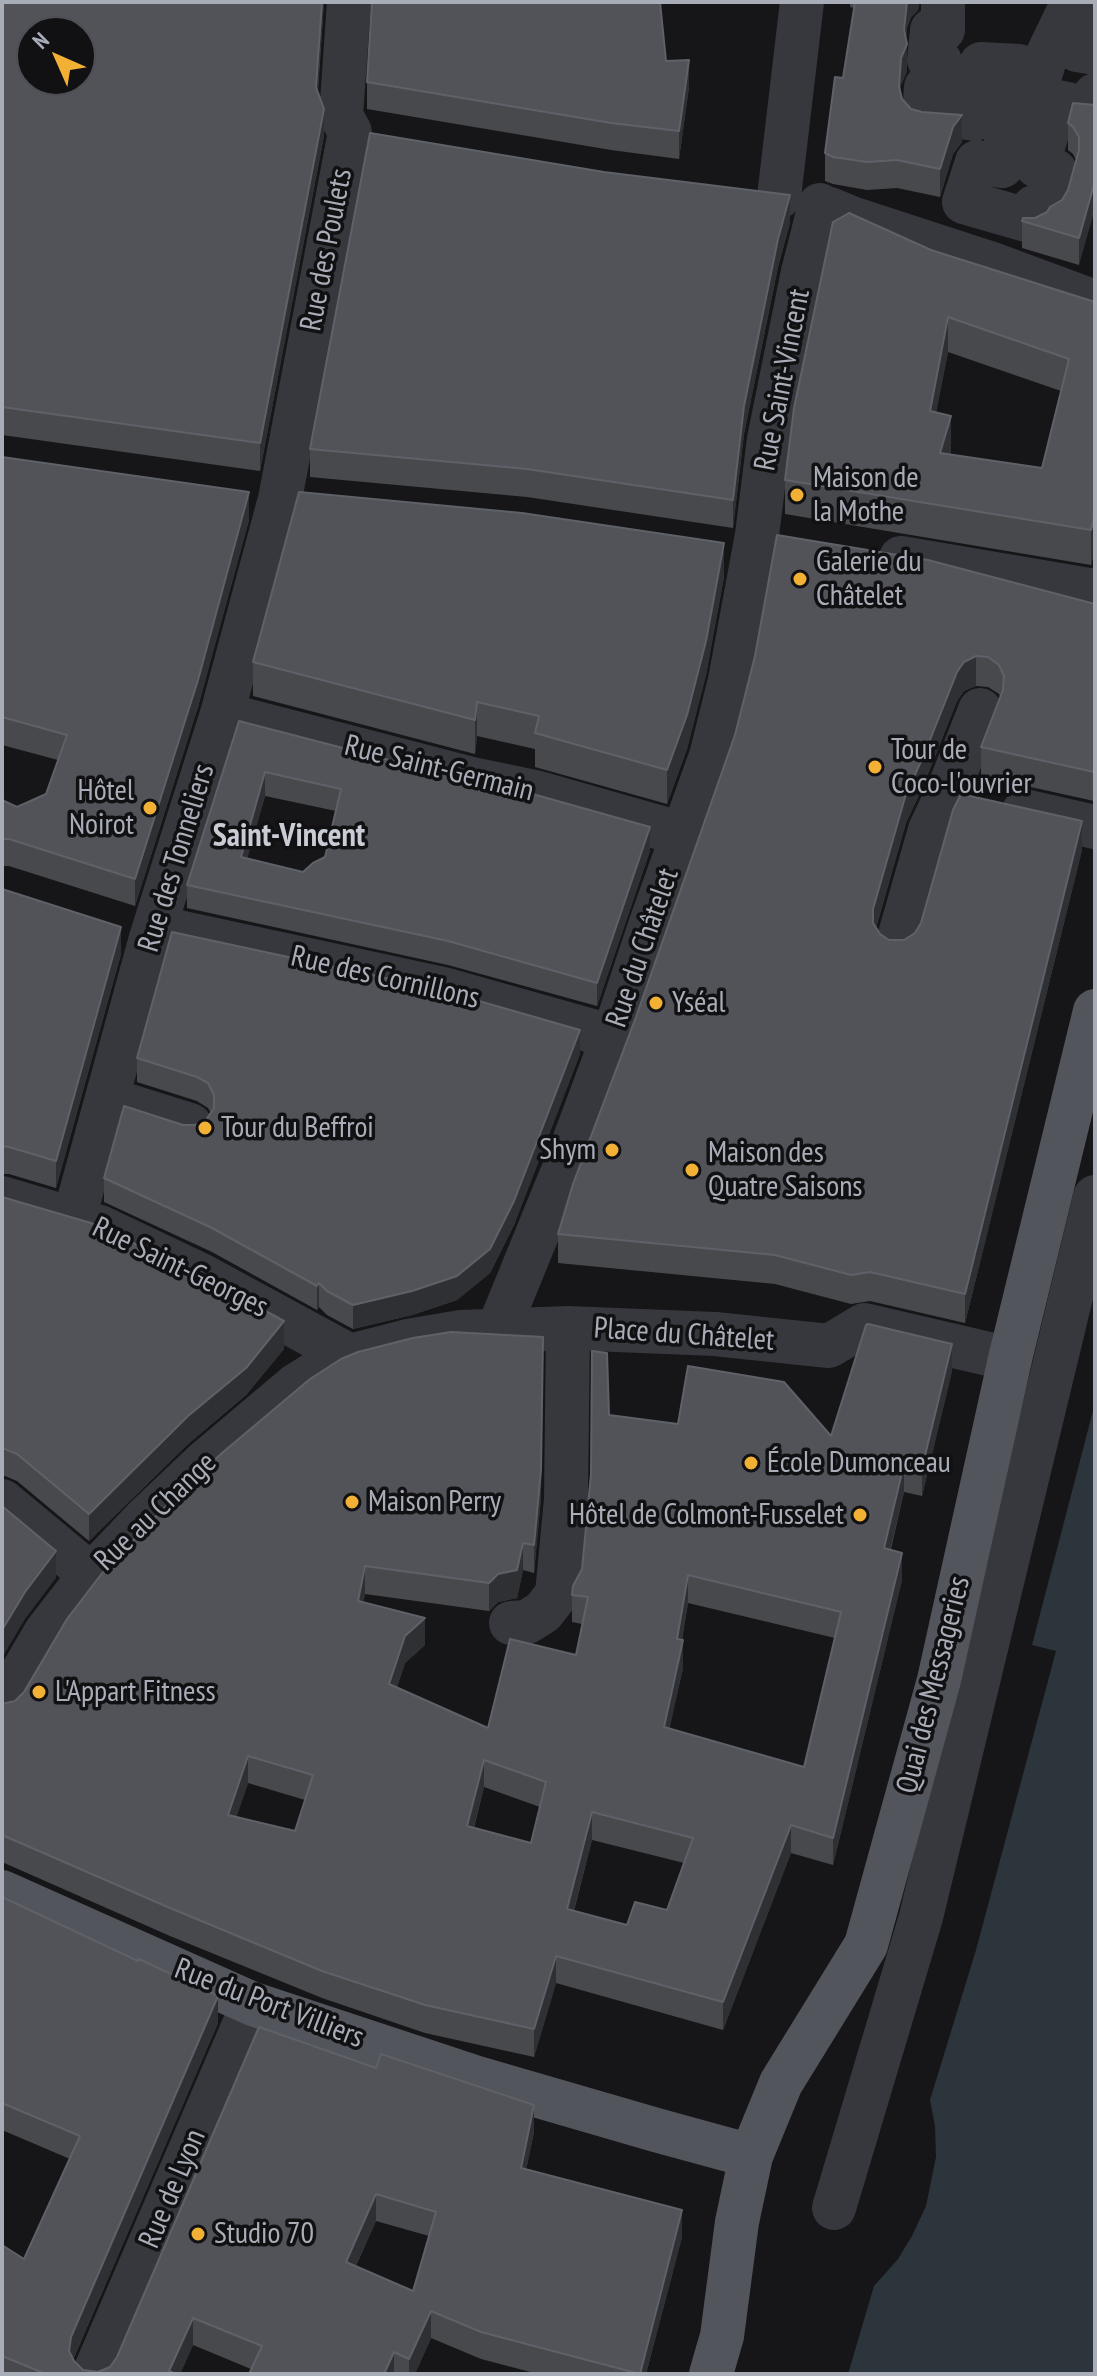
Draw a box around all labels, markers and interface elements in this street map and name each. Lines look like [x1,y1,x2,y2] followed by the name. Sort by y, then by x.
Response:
[16,16,96,96] north arrow
[26,26,55,55] text: N
[294,166,360,334] street label: Rue des Poulets
[748,286,818,474] street label: Rue Saint-Vincent
[813,460,919,530] place label: Maison de la Mothe
[788,486,806,504] marker: Maison de la Mothe
[816,544,922,614] place label: Galerie du Châtelet
[791,570,809,588] marker: Galerie du Châtelet
[341,728,537,810] street label: Rue Saint-Germain
[891,732,1032,802] place label: Tour de Coco-l'ouvrier
[866,758,884,776] marker: Tour de Coco-l'ouvrier
[131,760,223,956] street label: Rue des Tonneliers
[69,773,134,844] place label: Hôtel Noirot
[141,799,159,817] marker: Hôtel Noirot
[213,818,365,856] district label: Saint-Vincent
[599,864,687,1032] street label: Rue du Châtelet
[287,939,483,1017] street label: Rue des Cornillons
[672,985,725,1021] place label: Yséal
[647,994,665,1012] marker: Yséal
[221,1110,374,1146] place label: Tour du Beffroi
[196,1119,214,1137] marker: Tour du Beffroi
[539,1132,596,1168] place label: Shym
[708,1135,862,1206] place label: Maison des Quatre Saisons
[603,1141,621,1159] marker: Shym
[683,1161,701,1179] marker: Maison des Quatre Saisons
[86,1210,274,1326] street label: Rue Saint-Georges
[593,1311,775,1359] street label: Place du Châtelet
[88,1445,224,1579] street label: Rue au Change
[767,1445,951,1481] place label: École Dumonceau
[742,1454,760,1472] marker: École Dumonceau
[368,1484,501,1520] place label: Maison Perry
[343,1493,361,1511] marker: Maison Perry
[569,1497,844,1533] place label: Hôtel de Colmont-Fusselet
[851,1506,869,1524] marker: Hôtel de Colmont-Fusselet
[890,1573,978,1797] street label: Quai des Messageries
[55,1674,216,1710] place label: L'Appart Fitness
[30,1683,48,1701] marker: L'Appart Fitness
[169,1951,369,2057] street label: Rue du Port Villiers
[132,2124,214,2254] street label: Rue de Lyon
[214,2216,314,2252] place label: Studio 70
[189,2225,207,2243] marker: Studio 70

